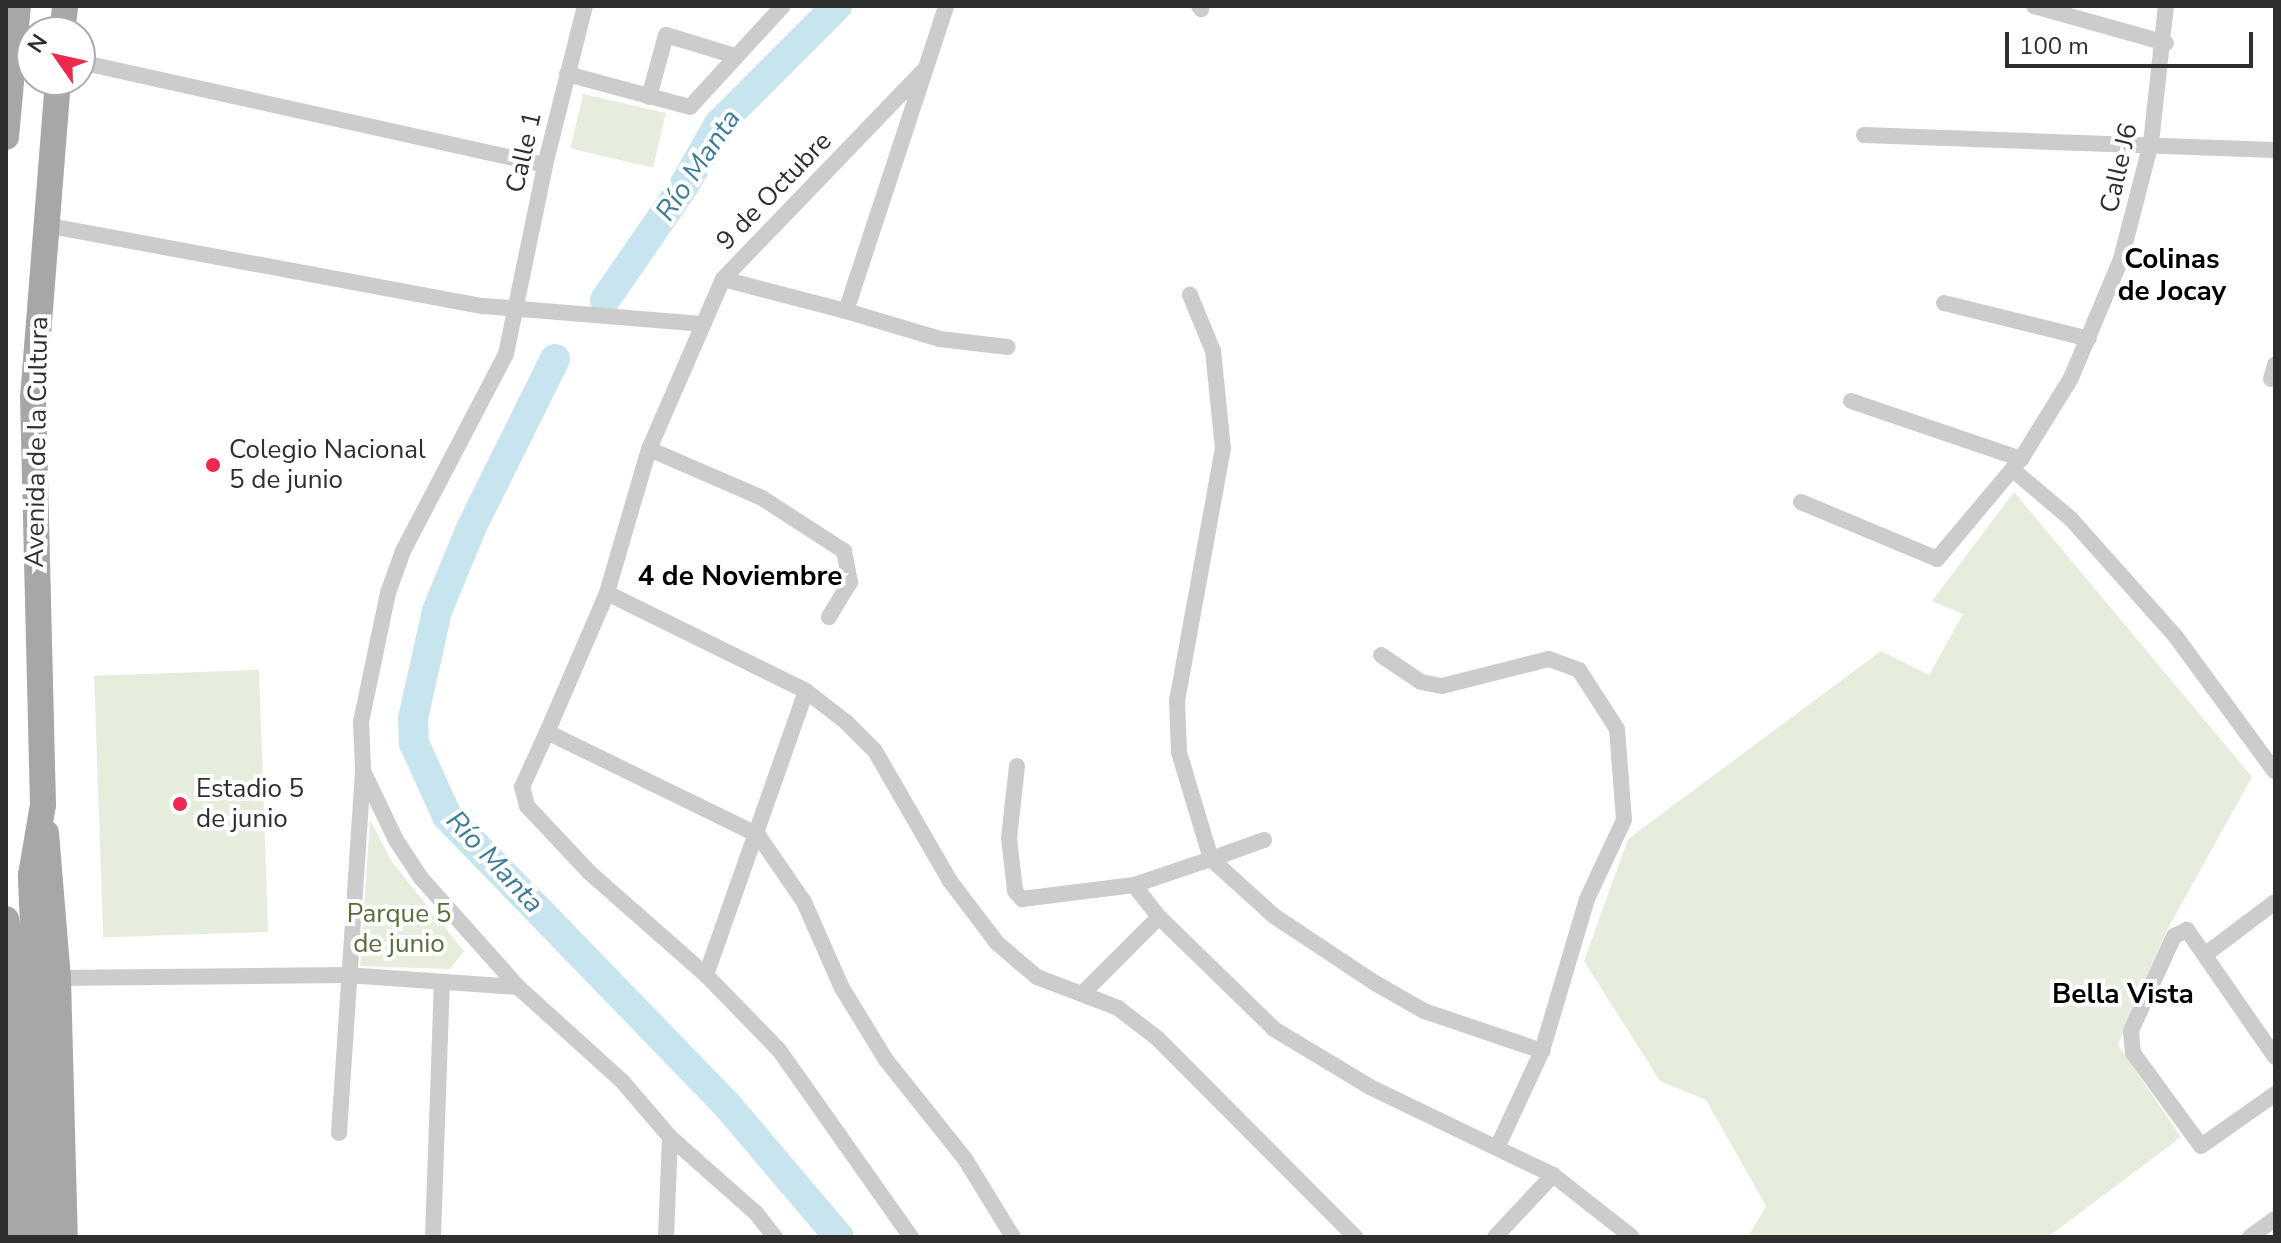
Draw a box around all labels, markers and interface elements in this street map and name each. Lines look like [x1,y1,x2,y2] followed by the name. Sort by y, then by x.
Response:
[16,16,96,96] north arrow
[2009,16,2257,66] scale bar
[21,28,55,59] text: N
[2019,30,2089,62] text: 100 m
[648,103,748,227] water label: Río Manta
[500,108,548,196] street label: Calle 1
[2094,120,2144,216] street label: Calle J6
[710,126,838,256] street label: 9 de Octubre
[2118,242,2226,308] district label: Colinas de Jocay
[19,316,55,568] street label: Avenida de la Cultura
[229,434,426,496] place label: Colegio Nacional 5 de junio
[204,456,222,474] marker: Colegio Nacional 5 de junio
[637,559,843,593] district label: 4 de Noviembre
[196,773,304,834] place label: Estadio 5 de junio
[171,795,189,813] marker: Estadio 5 de junio
[439,804,551,920] water label: Río Manta
[347,898,451,960] park label: Parque 5 de junio
[2052,977,2194,1011] district label: Bella Vista

